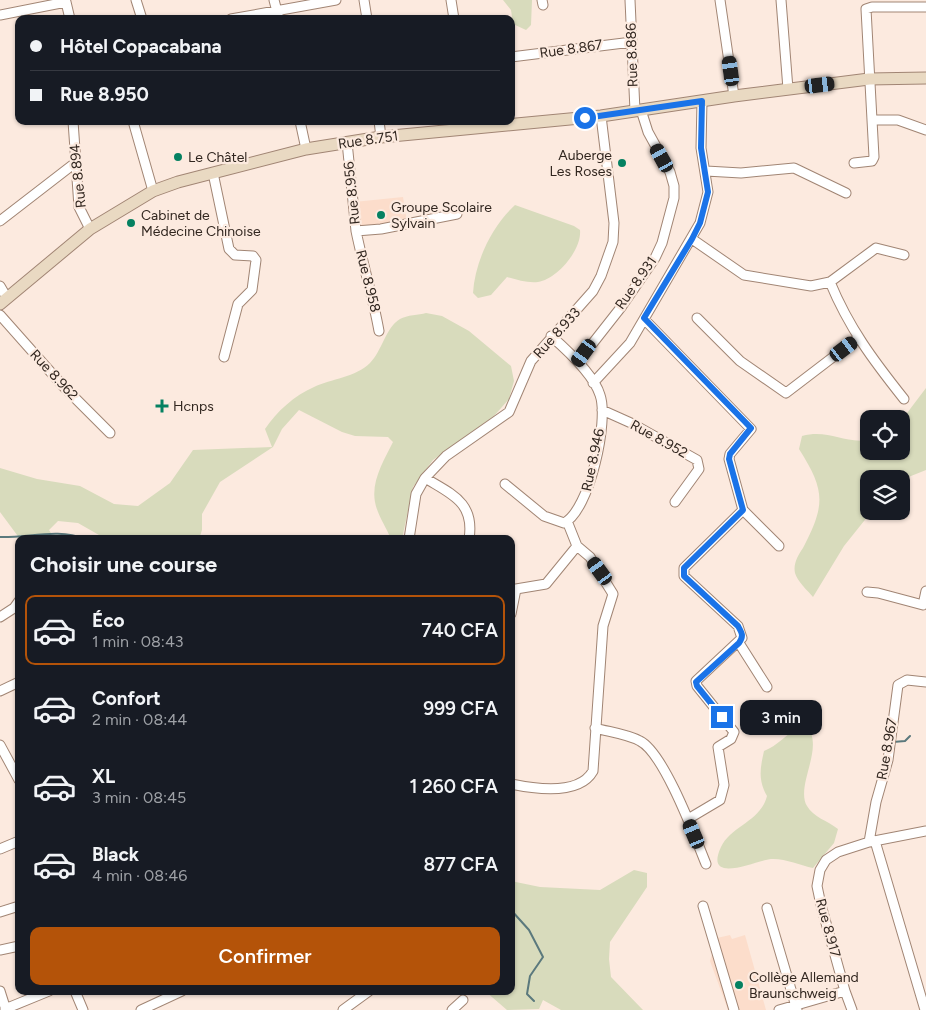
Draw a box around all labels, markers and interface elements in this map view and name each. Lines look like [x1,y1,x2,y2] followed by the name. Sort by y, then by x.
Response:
[622,23,642,87] street label: Rue 8.886
[60,35,222,58] text: Hôtel Copacabana
[539,36,604,62] street label: Rue 8.867
[721,55,740,87] car
[804,76,835,94] car
[60,83,149,106] text: Rue 8.950
[574,107,596,129] route start
[337,127,399,153] street label: Rue 8.751
[648,141,675,175] car
[66,143,90,209] street label: Rue 8.894
[550,147,612,180] place label: Auberge Les Roses
[188,149,247,166] place label: Le Châtel
[172,151,184,163] marker: Le Châtel
[616,157,628,169] marker: Auberge Les Roses
[340,161,364,225] street label: Rue 8.956
[391,199,492,232] place label: Groupe Scolaire Sylvain
[141,207,261,240] place label: Cabinet de Médecine Chinoise
[375,209,387,221] marker: Groupe Scolaire Sylvain
[125,217,137,229] marker: Cabinet de Médecine Chinoise
[352,248,384,314] street label: Rue 8.958
[612,253,660,313] street label: Rue 8.931
[530,304,584,362] street label: Rue 8.933
[827,334,860,364] car
[569,336,598,370] car
[26,346,82,404] street label: Rue 8.962
[173,398,214,415] place label: Hcnps
[155,399,169,413] marker: Hcnps
[860,410,910,520] map controls
[860,410,910,460] button: locate
[627,416,691,462] street label: Rue 8.952
[578,427,608,493] street label: Rue 8.946
[860,470,910,520] button: layers
[30,551,217,578] text: Choisir une course
[585,554,614,588] car
[32,608,77,653] icon: car
[92,609,125,632] text: Éco
[421,619,498,642] text: 740 CFA
[92,632,184,651] text: 1 min · 08:43
[32,686,77,731] icon: car
[92,687,161,710] text: Confort
[423,697,498,720] text: 999 CFA
[740,700,822,734] callout: 3 min
[711,706,733,728] route end
[761,708,801,727] text: 3 min
[92,710,187,729] text: 2 min · 08:44
[873,716,901,781] street label: Rue 8.967
[32,764,77,809] icon: car
[92,765,115,788] text: XL
[409,775,498,798] text: 1 260 CFA
[92,788,186,807] text: 3 min · 08:45
[681,817,706,851] car
[32,842,77,887] icon: car
[92,843,139,866] text: Black
[423,853,498,876] text: 877 CFA
[92,866,187,885] text: 4 min · 08:46
[812,897,844,960] street label: Rue 8.917
[30,927,500,985] button: Confirmer
[749,969,859,1002] place label: Collège Allemand Braunschweig
[733,979,745,991] marker: Collège Allemand Braunschweig

